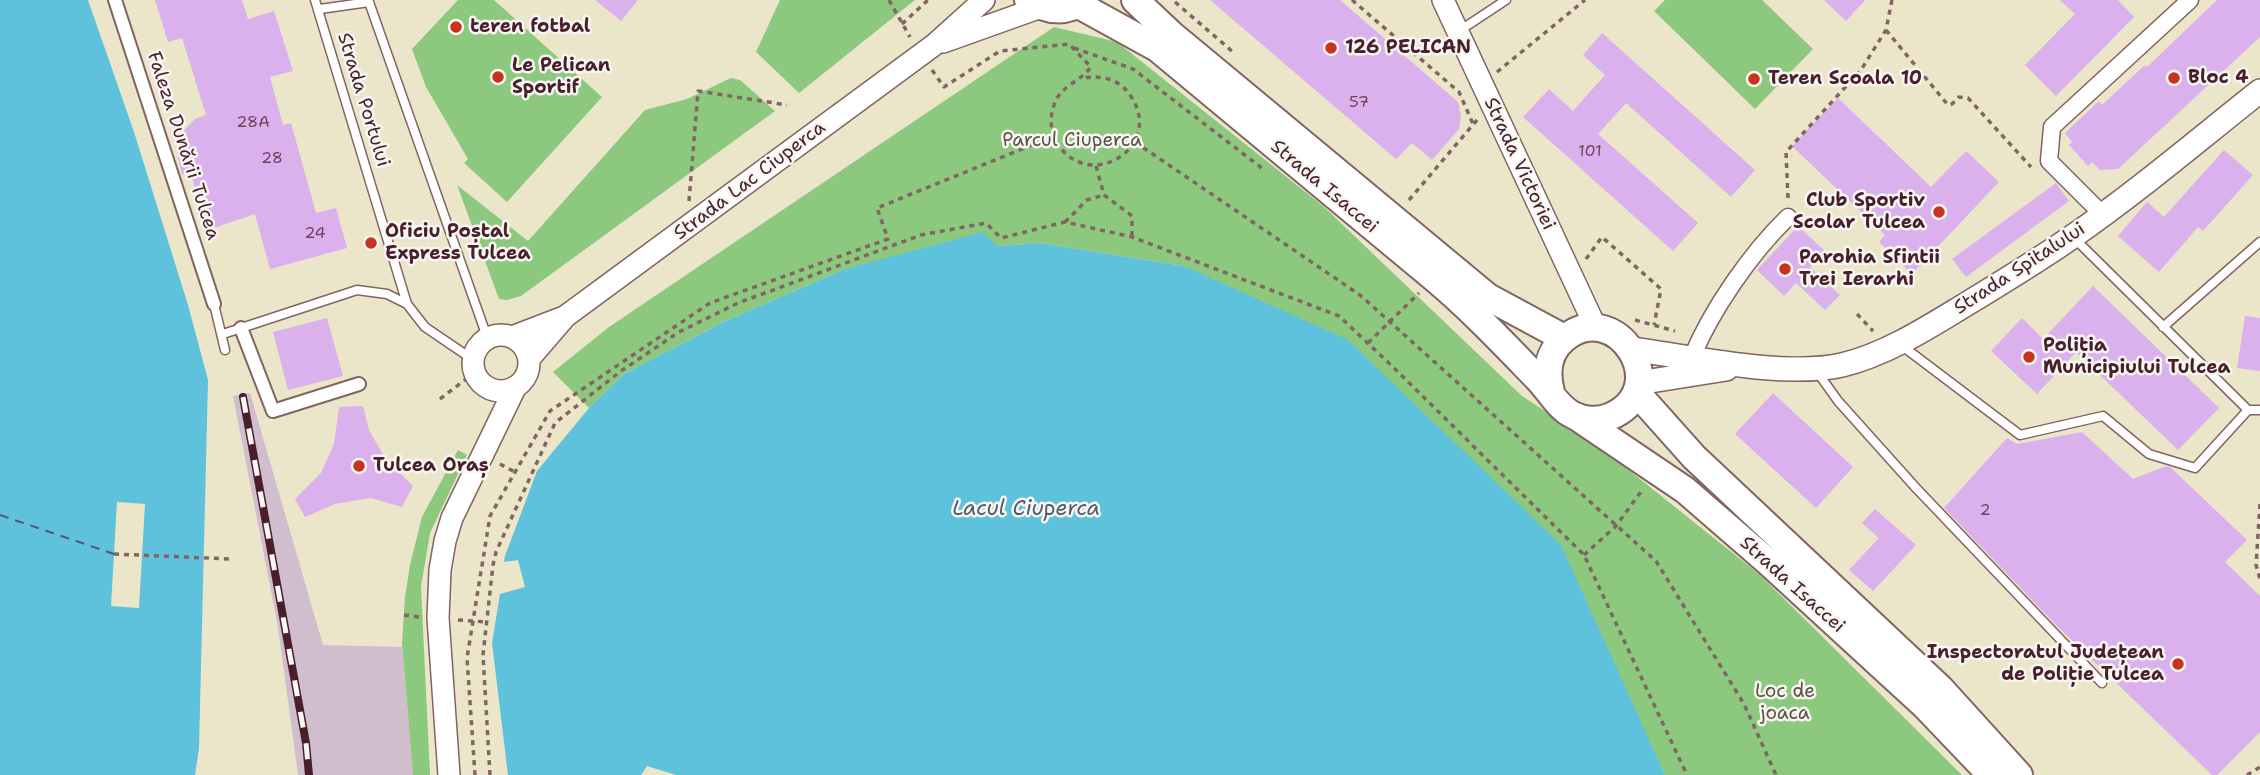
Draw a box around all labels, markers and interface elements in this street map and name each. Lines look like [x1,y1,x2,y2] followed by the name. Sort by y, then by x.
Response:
[470,16,590,38] place label: teren fotbal
[448,19,464,35] marker: teren fotbal
[332,30,394,170] street label: Strada Portului
[1345,37,1471,59] place label: 126 PELICAN
[1323,40,1339,56] marker: 126 PELICAN
[142,49,224,243] street label: Faleza Dunării Tulcea
[512,55,610,99] place label: Le Pelican Sportif
[2188,67,2249,89] place label: Bloc 4
[1768,68,1922,90] place label: Teren Scoala 10
[490,69,506,85] marker: Le Pelican Sportif
[2166,70,2182,86] marker: Bloc 4
[1746,71,1762,87] marker: Teren Scoala 10
[1349,93,1369,113] house number: 57
[1478,94,1560,234] street label: Strada Victoriei
[236,113,270,133] house number: 28A
[670,117,830,245] street label: Strada Lac Ciuperca
[1002,130,1142,152] park label: Parcul Ciuperca
[1266,135,1382,239] street label: Strada Isaccei
[1578,142,1602,162] house number: 101
[261,149,283,169] house number: 28
[1793,190,1925,234] place label: Club Sportiv Scolar Tulcea
[1931,204,1947,220] marker: Club Sportiv Scolar Tulcea
[1950,218,2090,320] street label: Strada Spitalului
[385,221,530,265] place label: Oficiu Poștal Express Tulcea
[304,224,326,244] house number: 24
[363,235,379,251] marker: Oficiu Poștal Express Tulcea
[1799,247,1940,291] place label: Parohia Sfintii Trei Ierarhi
[1777,261,1793,277] marker: Parohia Sfintii Trei Ierarhi
[2043,335,2230,379] place label: Poliția Municipiului Tulcea
[2021,349,2037,365] marker: Poliția Municipiului Tulcea
[373,455,489,477] place label: Tulcea Oraș
[351,458,367,474] marker: Tulcea Oraș
[952,497,1100,523] water label: Lacul Ciuperca
[1979,501,1991,521] house number: 2
[1735,532,1849,638] street label: Strada Isaccei
[1927,642,2164,686] place label: Inspectoratul Județean de Poliție Tulcea
[2170,656,2186,672] marker: Inspectoratul Județean de Poliție Tulcea
[1755,681,1815,725] park label: Loc de joaca

